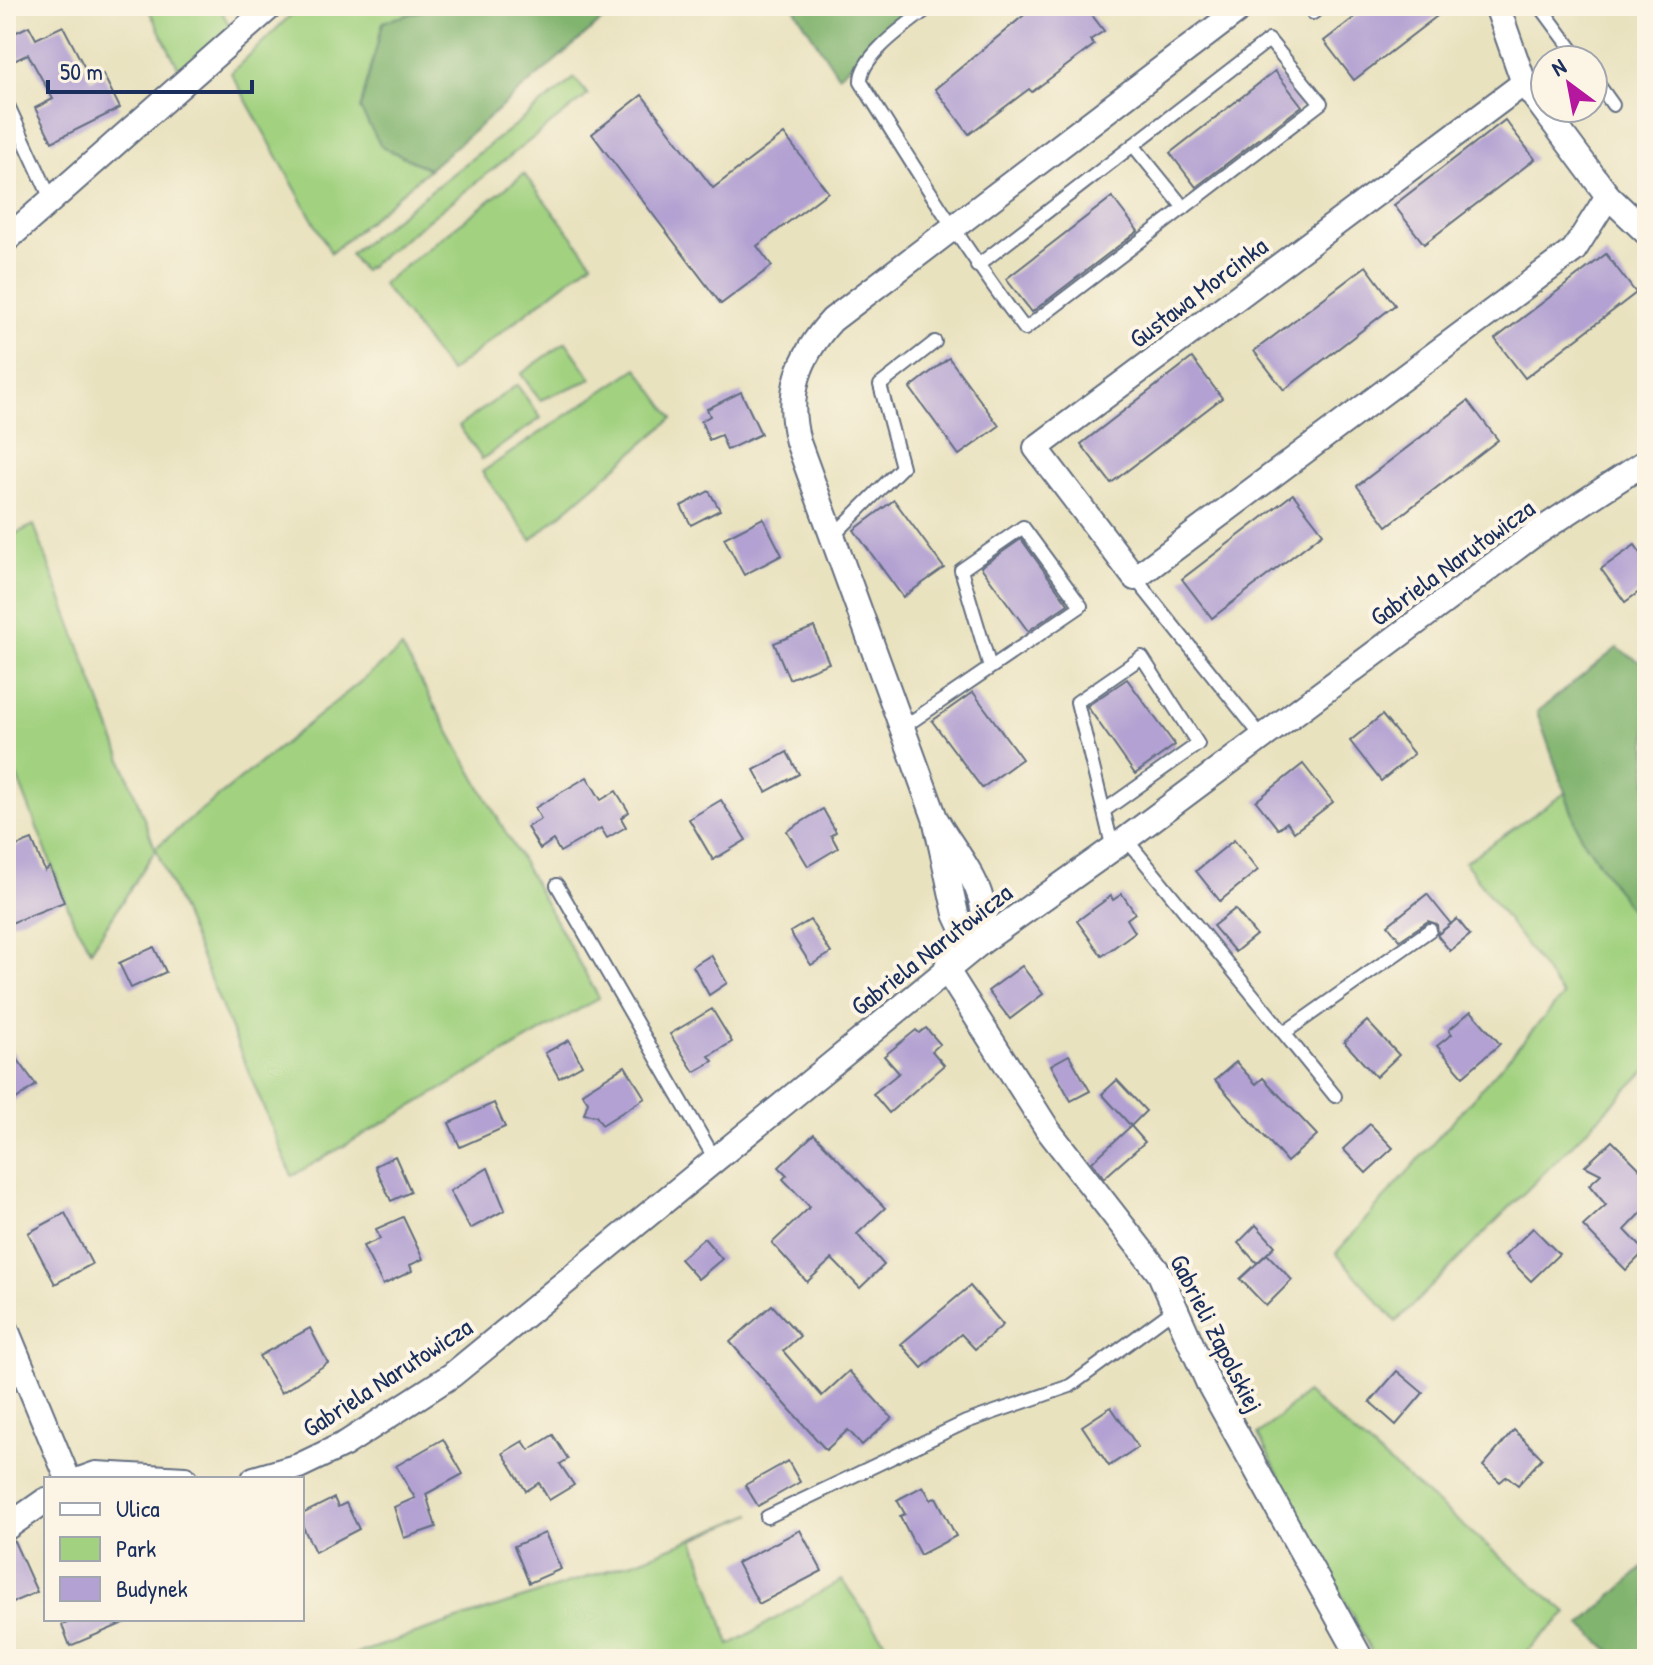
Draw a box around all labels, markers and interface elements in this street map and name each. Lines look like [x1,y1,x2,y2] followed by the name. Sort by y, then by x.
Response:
[48,44,252,94] scale bar
[1529,44,1609,124] north arrow
[1545,51,1572,83] text: N
[60,55,103,87] text: 50 m
[1122,228,1274,356] street label: Gustawa Morcinka
[1363,490,1541,634] street label: Gabriela Narutowicza
[843,875,1019,1023] street label: Gabriela Narutowicza
[1162,1248,1272,1418] street label: Gabrieli Zapolskiej
[295,1309,479,1445] street label: Gabriela Narutowicza
[44,1477,304,1621] legend
[116,1492,160,1524] text: Ulica
[116,1532,156,1564] text: Park
[116,1572,188,1604] text: Budynek

